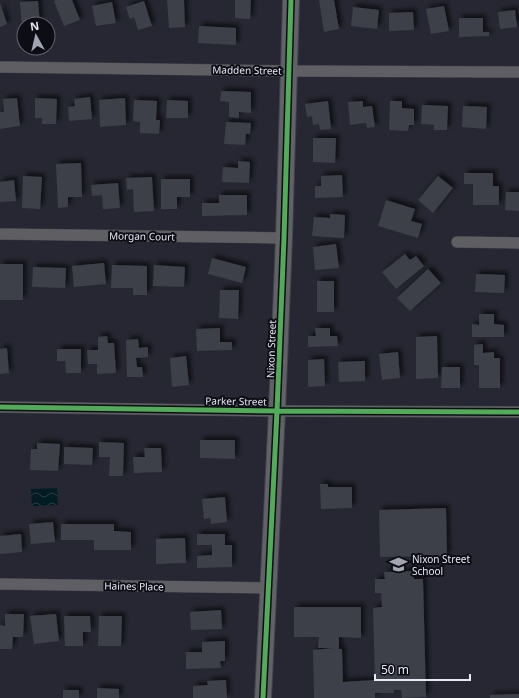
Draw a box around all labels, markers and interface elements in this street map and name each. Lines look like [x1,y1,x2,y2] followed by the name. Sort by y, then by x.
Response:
[16,16,56,56] north arrow
[29,18,40,34] text: N
[212,62,282,78] street label: Madden Street
[109,228,175,244] street label: Morgan Court
[263,319,279,378] street label: Nixon Street
[205,393,267,409] street label: Parker Street
[412,552,470,578] place label: Nixon Street School
[389,555,409,575] school or university icon: Nixon Street School
[104,578,164,594] street label: Haines Place
[375,656,470,682] scale bar
[381,661,409,678] text: 50 m

